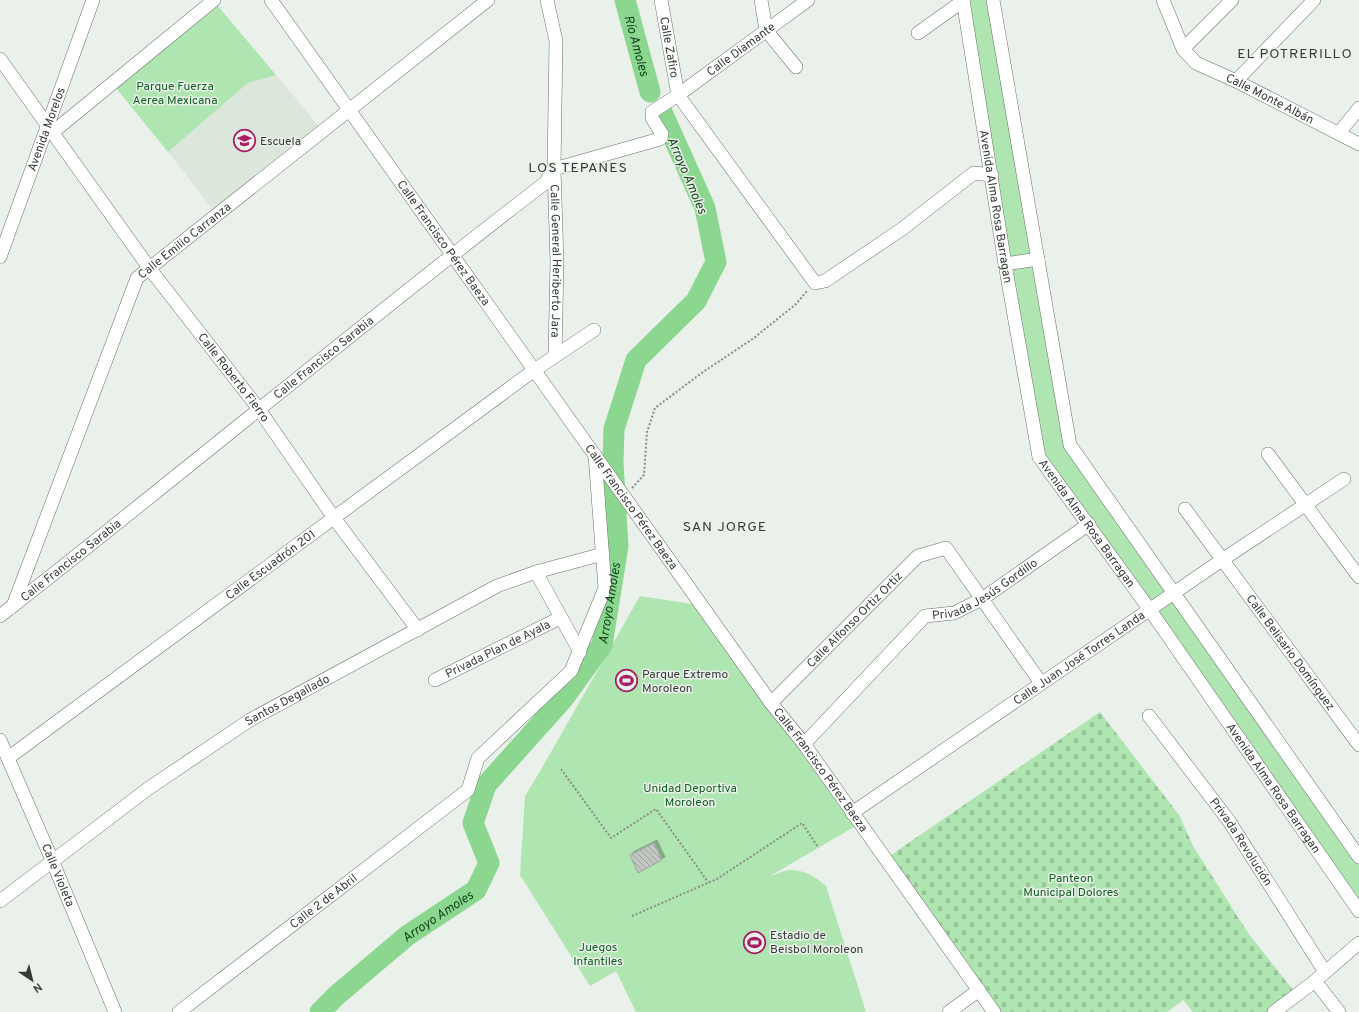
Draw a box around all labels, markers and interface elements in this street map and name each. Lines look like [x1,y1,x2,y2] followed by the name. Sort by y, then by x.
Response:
[619,14,651,78] water label: Río Amoles
[655,16,682,80] street label: Calle Zafiro
[704,19,779,80] street label: Calle Diamante
[1237,46,1353,63] district label: EL POTRERILLO
[1223,70,1316,128] street label: Calle Monte Albán
[133,79,218,109] park label: Parque Fuerza Aerea Mexicana
[25,85,70,174] street label: Avenida Morelos
[231,128,257,154] school or university icon: Escuela
[975,129,1015,285] street label: Avenida Alma Rosa Barragan
[260,134,301,150] place label: Escuela
[663,135,710,217] water label: Arroyo Amoles
[528,160,628,177] district label: LOS TEPANES
[393,177,493,309] street label: Calle Francisco Pérez Baeza
[545,184,564,338] street label: Calle General Heriberto Jara
[135,199,235,283] street label: Calle Emilio Carranza
[271,313,377,403] street label: Calle Francisco Sarabia
[194,330,273,426] street label: Calle Roberto Fierro
[581,441,681,573] street label: Calle Francisco Pérez Baeza
[1034,456,1138,591] street label: Avenida Alma Rosa Barragan
[18,516,125,606] street label: Calle Francisco Sarabia
[683,519,767,536] district label: SAN JORGE
[223,527,319,604] street label: Calle Escuadrón 201
[931,555,1041,624] street label: Privada Jesús Gordillo
[596,562,625,646] water label: Arroyo Amoles
[804,569,907,672] street label: Calle Alfonso Ortiz Ortiz
[1242,592,1338,714] street label: Calle Belisario Domínguez
[1011,608,1149,709] street label: Calle Juan José Torres Landa
[443,617,553,683] street label: Privada Plan de Ayala
[642,667,729,697] place label: Parque Extremo Moroleon
[613,668,639,694] sports icon: Parque Extremo Moroleon
[242,671,333,730] street label: Santos Degallado
[769,705,871,836] street label: Calle Francisco Pérez Baeza
[1222,720,1324,857] street label: Avenida Alma Rosa Barragan
[643,781,737,811] park label: Unidad Deportiva Moroleon
[1205,795,1275,889] street label: Privada Revolución
[37,841,78,909] street label: Calle Violeta
[287,871,361,933] street label: Calle 2 de Abril
[1023,871,1119,901] park label: Panteon Municipal Dolores
[399,888,477,947] water label: Arroyo Amoles
[770,928,863,958] place label: Estadio de Beisbol Moroleon
[741,929,767,955] sports icon: Estadio de Beisbol Moroleon
[573,940,623,970] park label: Juegos Infantiles
[12,960,52,1000] north arrow
[30,979,44,995] text: N

